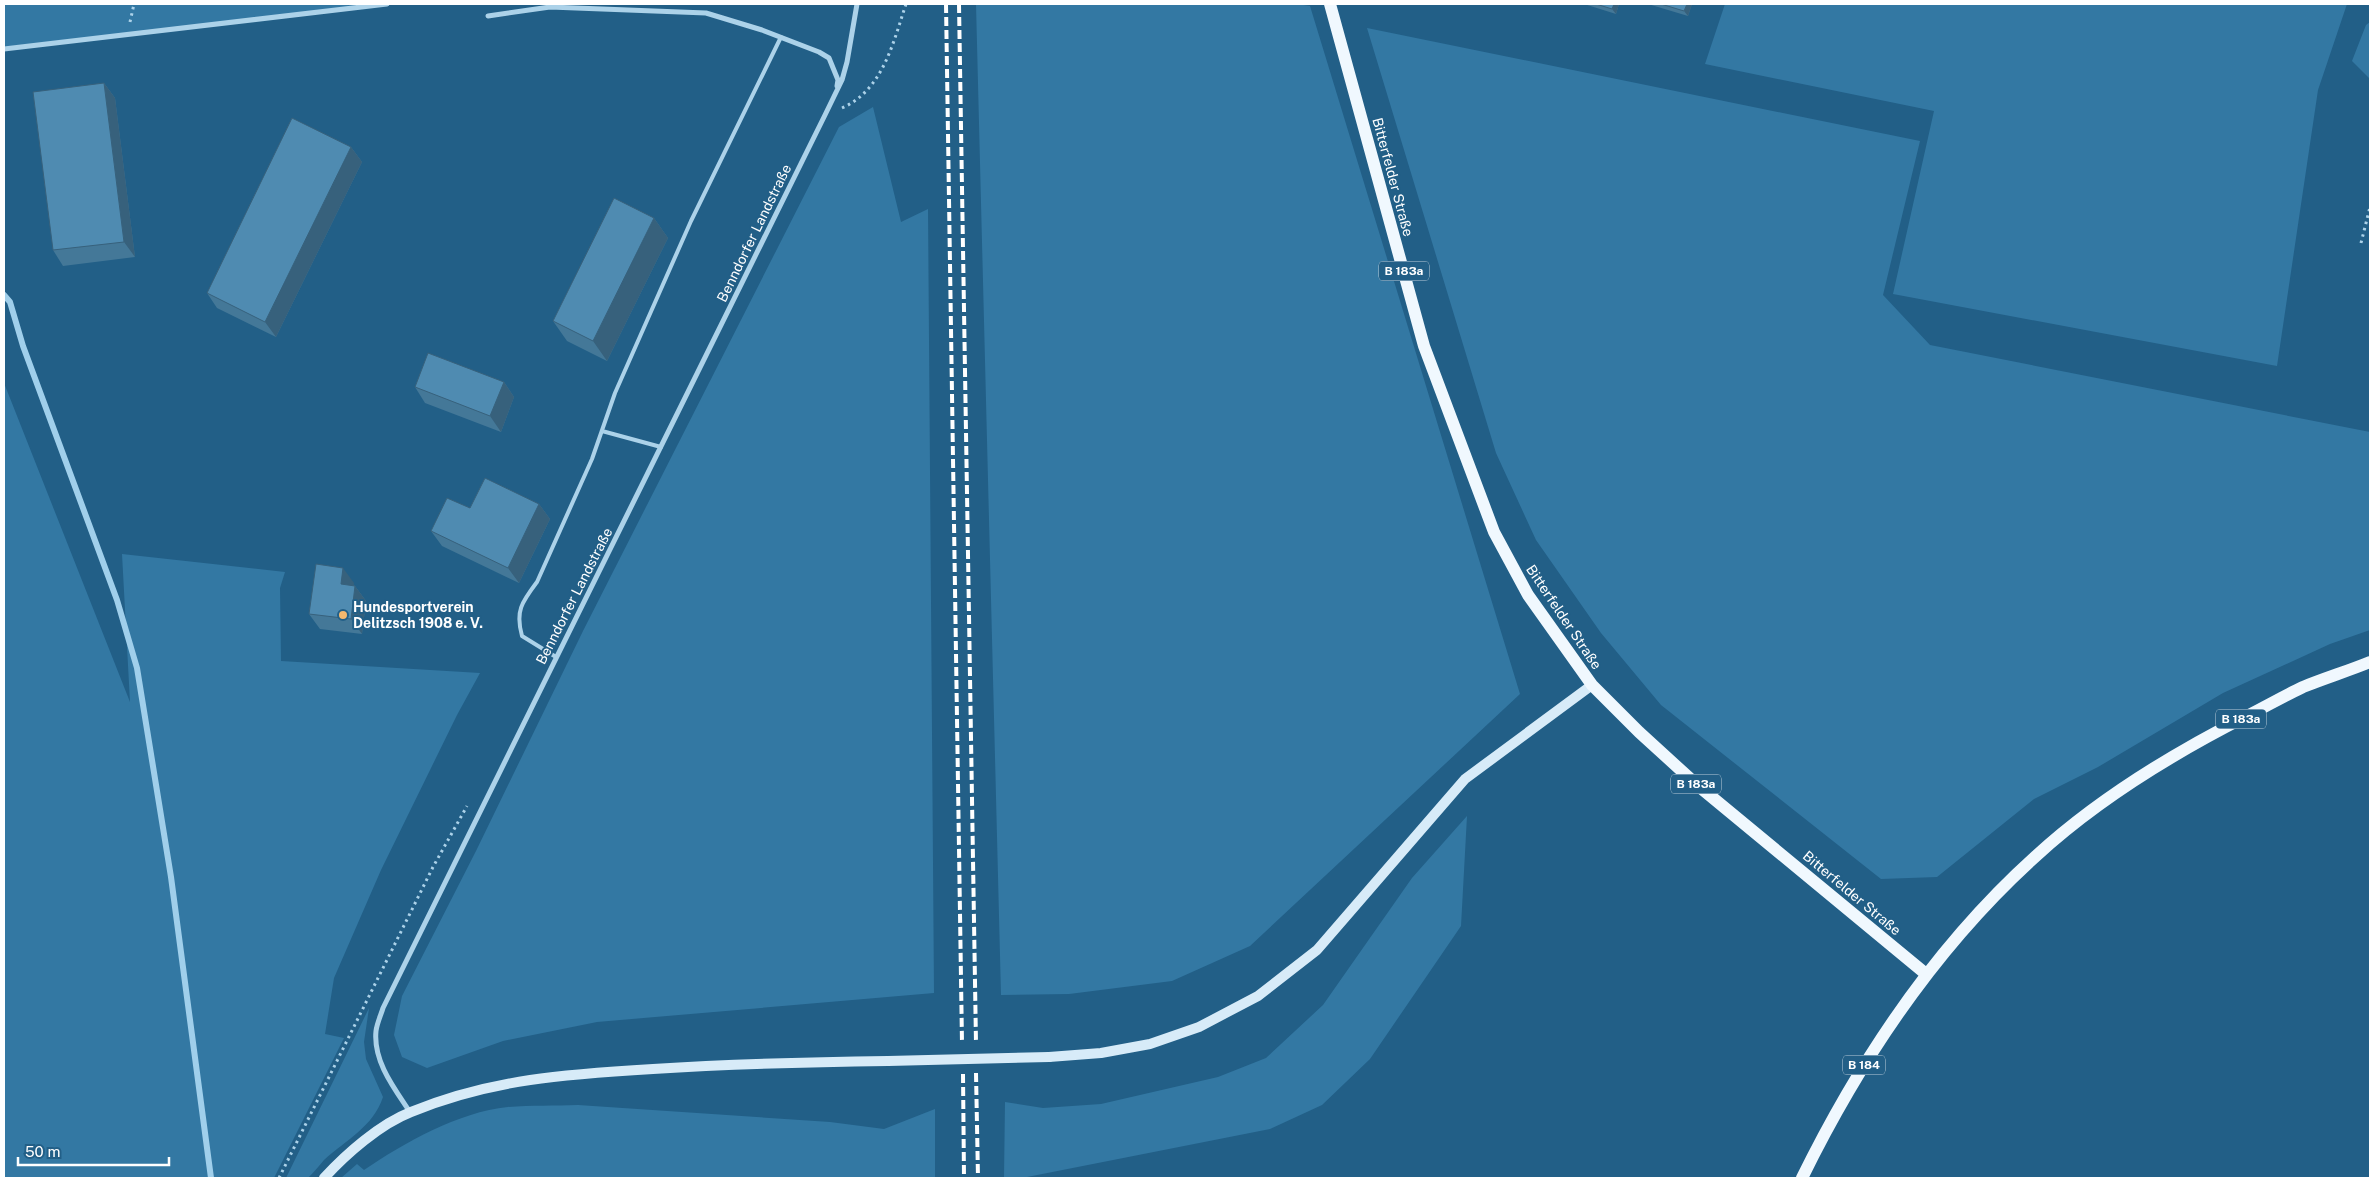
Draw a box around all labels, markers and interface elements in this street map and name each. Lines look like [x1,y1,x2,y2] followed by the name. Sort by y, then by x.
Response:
[1369,116,1417,238] street label: Bitterfelder Straße
[714,161,794,304] street label: Benndorfer Landstraße
[1379,262,1429,280] road number: B 183a
[533,525,615,667] street label: Benndorfer Landstraße
[1523,562,1605,672] street label: Bitterfelder Straße
[353,599,483,631] place label: Hundesportverein Delitzsch 1908 e. V.
[337,609,349,621] marker: Hundesportverein Delitzsch 1908 e. V.
[2216,710,2266,729] road number: B 183a
[1671,774,1721,794] road number: B 183a
[1800,847,1904,939] street label: Bitterfelder Straße
[1843,1056,1885,1074] road number: B 184
[18,1134,169,1166] scale bar
[25,1143,60,1160] text: 50 m

